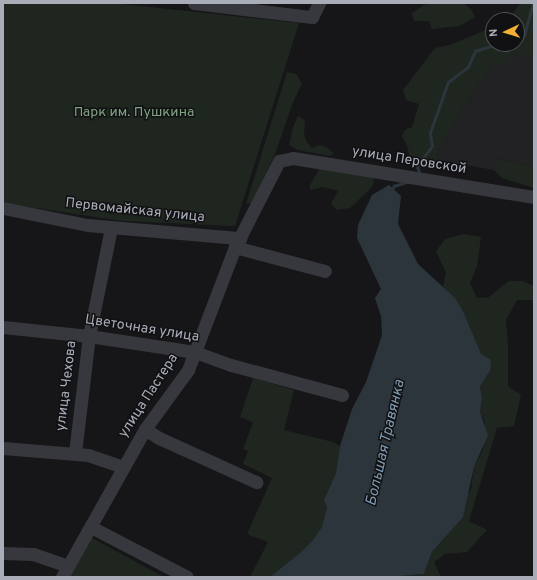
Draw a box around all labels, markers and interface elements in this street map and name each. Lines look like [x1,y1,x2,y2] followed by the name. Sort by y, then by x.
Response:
[485,12,525,52] north arrow
[487,28,501,37] text: N
[74,105,194,121] park label: Парк им. Пушкина
[351,144,467,178] street label: улица Перовской
[64,195,206,227] street label: Первомайская улица
[84,312,200,346] street label: Цветочная улица
[53,340,81,432] street label: улица Чехова
[116,351,182,441] street label: улица Пастера
[363,378,409,508] water label: Большая Травянка

